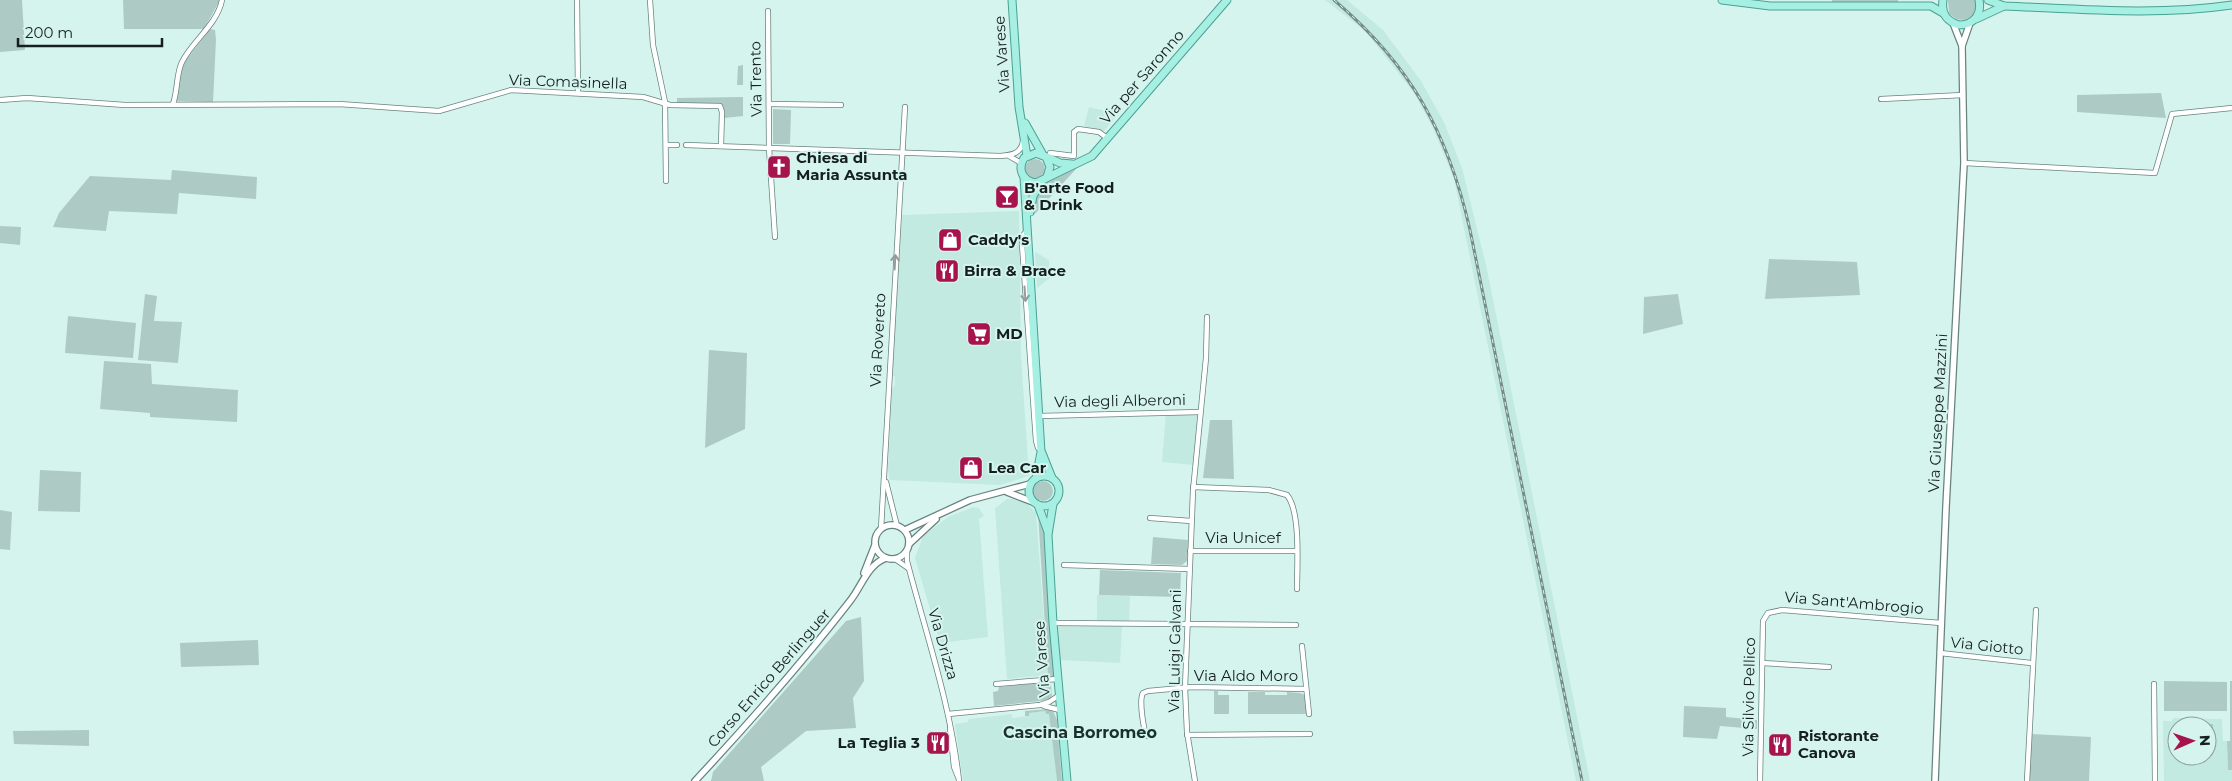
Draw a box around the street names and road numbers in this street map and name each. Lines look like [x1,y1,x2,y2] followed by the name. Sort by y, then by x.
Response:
[989,15,1014,93] street label: Via Varese
[1095,25,1188,128] street label: Via per Saronno
[745,41,766,117] street label: Via Trento
[508,70,628,93] street label: Via Comasinella
[866,292,889,387] street label: Via Rovereto
[1924,333,1951,493] street label: Via Giuseppe Mazzini
[1054,390,1186,411] street label: Via degli Alberoni
[1205,528,1282,547] street label: Via Unicef
[1784,587,1924,618] street label: Via Sant'Ambrogio
[1164,589,1185,713] street label: Via Luigi Galvani
[703,604,834,751] street label: Corso Enrico Berlinguer
[924,606,963,682] street label: Via Drizza
[1029,620,1054,698] street label: Via Varese
[1950,632,2024,659] street label: Via Giotto
[1738,637,1759,757] street label: Via Silvio Pellico
[1194,666,1298,685] street label: Via Aldo Moro

